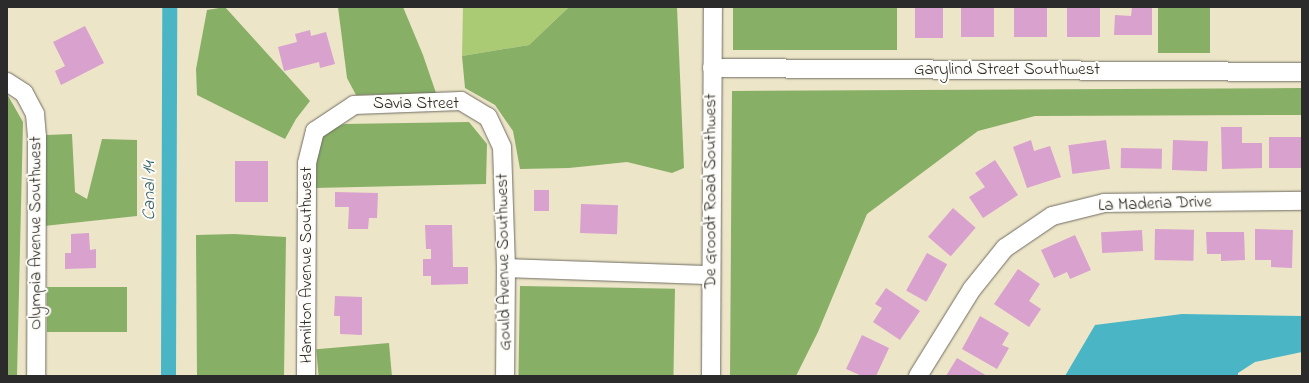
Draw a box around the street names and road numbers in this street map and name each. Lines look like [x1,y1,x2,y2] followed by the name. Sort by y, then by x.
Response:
[914,60,1100,80] street label: Garylind Street Southwest
[701,93,721,289] street label: De Groodt Road Southwest
[373,94,459,114] street label: Savia Street
[26,136,46,330] street label: Olympia Avenue Southwest
[297,167,317,363] street label: Hamilton Avenue Southwest
[492,173,516,351] street label: Gould Avenue Southwest
[1098,192,1212,216] street label: La Maderia Drive

